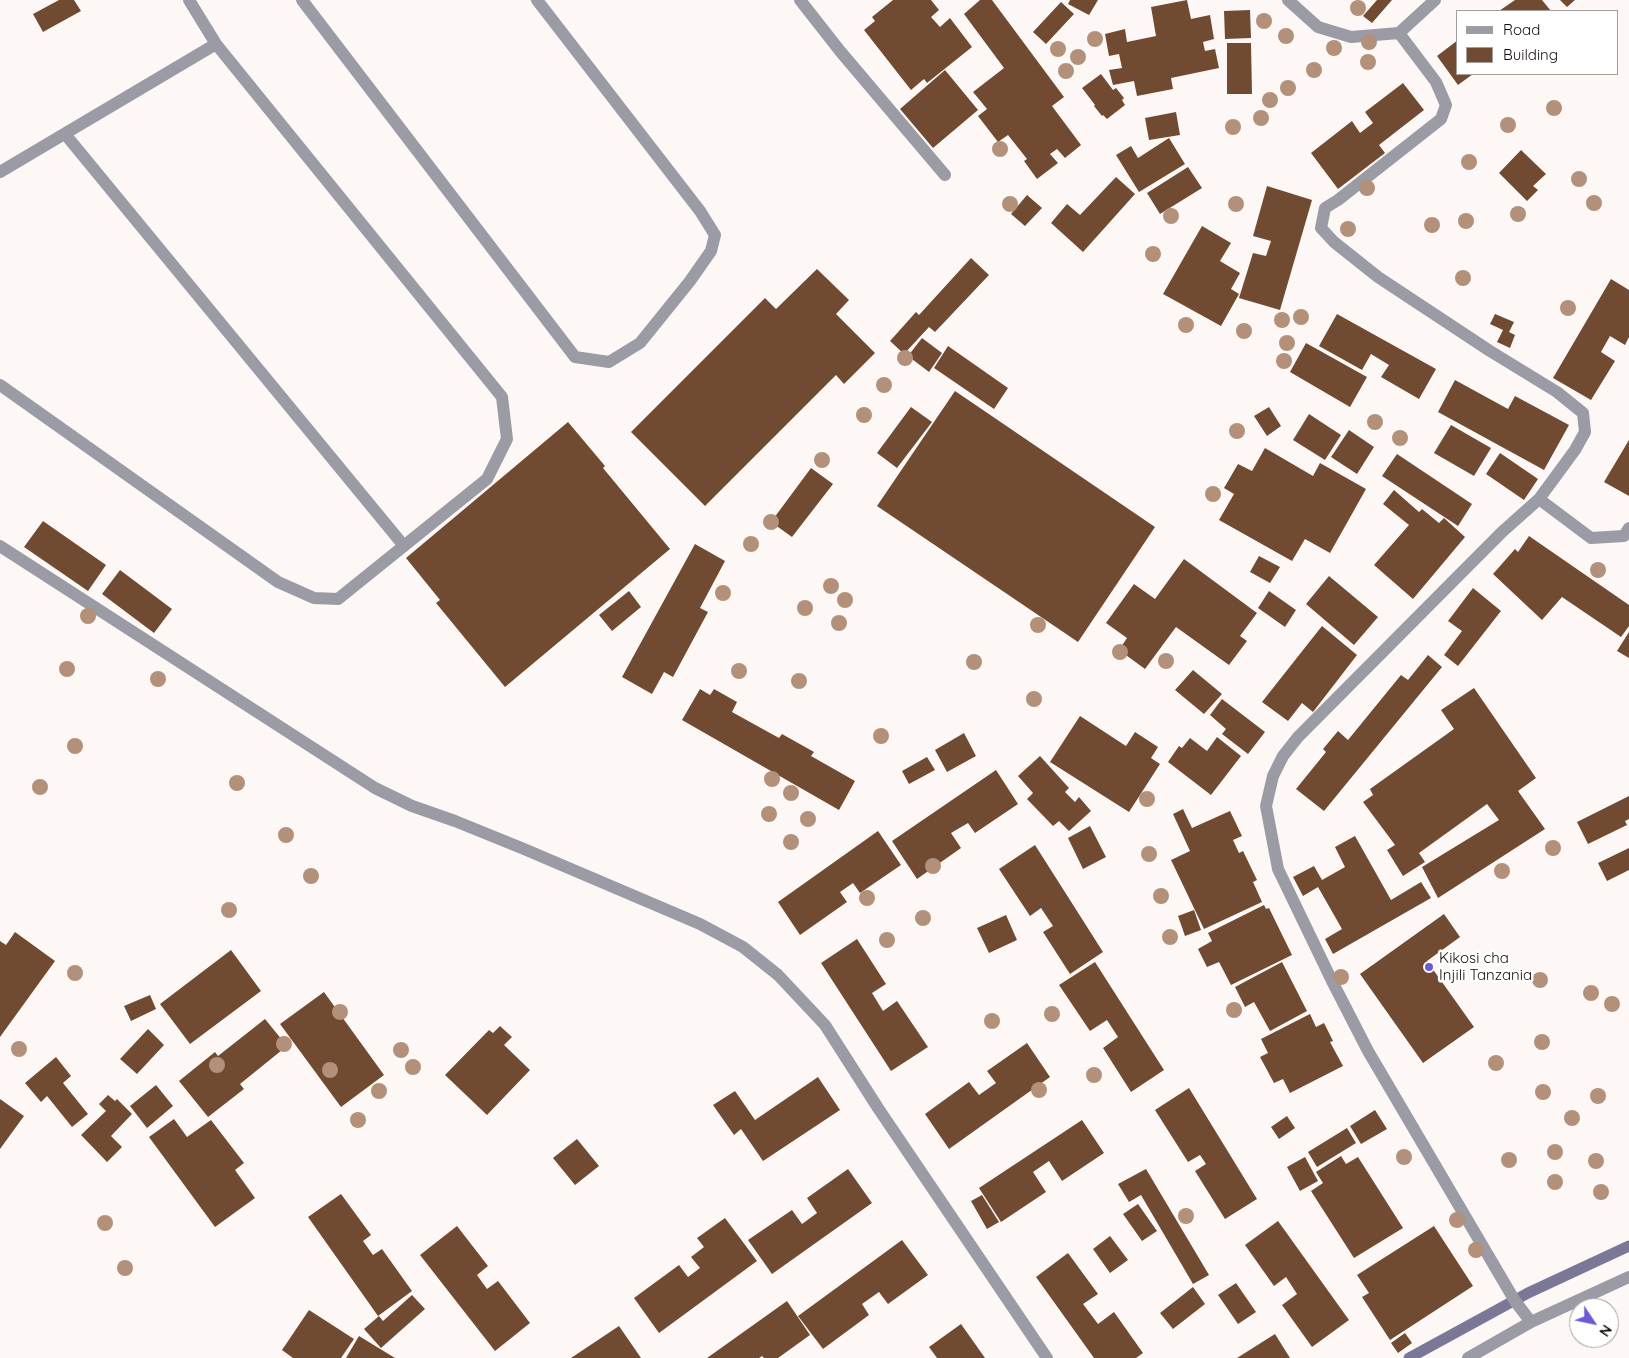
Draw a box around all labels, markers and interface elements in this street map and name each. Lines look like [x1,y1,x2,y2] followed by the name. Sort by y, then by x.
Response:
[1456,10,1619,75] legend
[1503,20,1540,39] text: Road
[1503,45,1558,64] text: Building
[1439,949,1532,984] place label: Kikosi cha Injili Tanzania
[1423,961,1435,973] marker: Kikosi cha Injili Tanzania
[1569,1298,1619,1348] north arrow
[1595,1322,1616,1340] text: N

